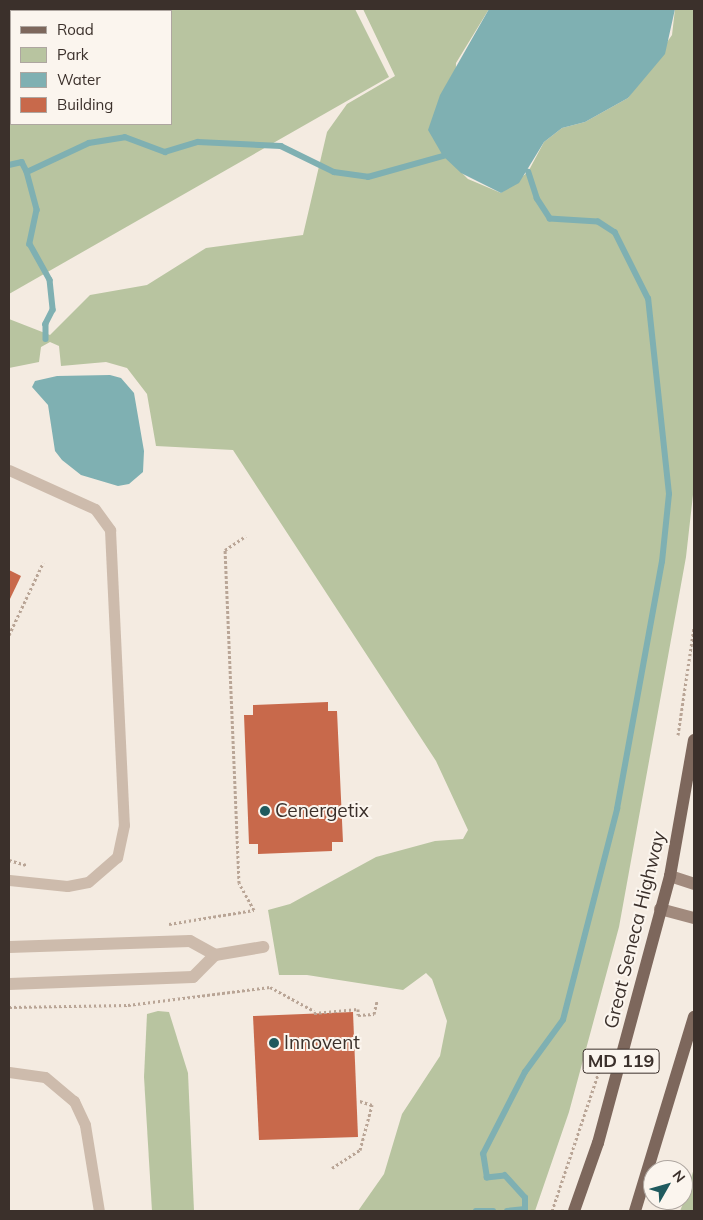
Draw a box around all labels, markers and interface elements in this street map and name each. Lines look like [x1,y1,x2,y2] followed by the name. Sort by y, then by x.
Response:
[10,10,172,125] legend
[57,20,94,39] text: Road
[57,45,89,64] text: Park
[57,70,101,89] text: Water
[57,95,113,114] text: Building
[275,800,369,822] place label: Cenergetix
[259,805,271,817] marker: Cenergetix
[599,829,671,1031] street label: Great Seneca Highway
[284,1032,360,1054] place label: Innovent
[268,1037,280,1049] marker: Innovent
[582,1046,660,1076] road number: MD 119
[643,1160,693,1210] north arrow
[669,1167,689,1186] text: N

